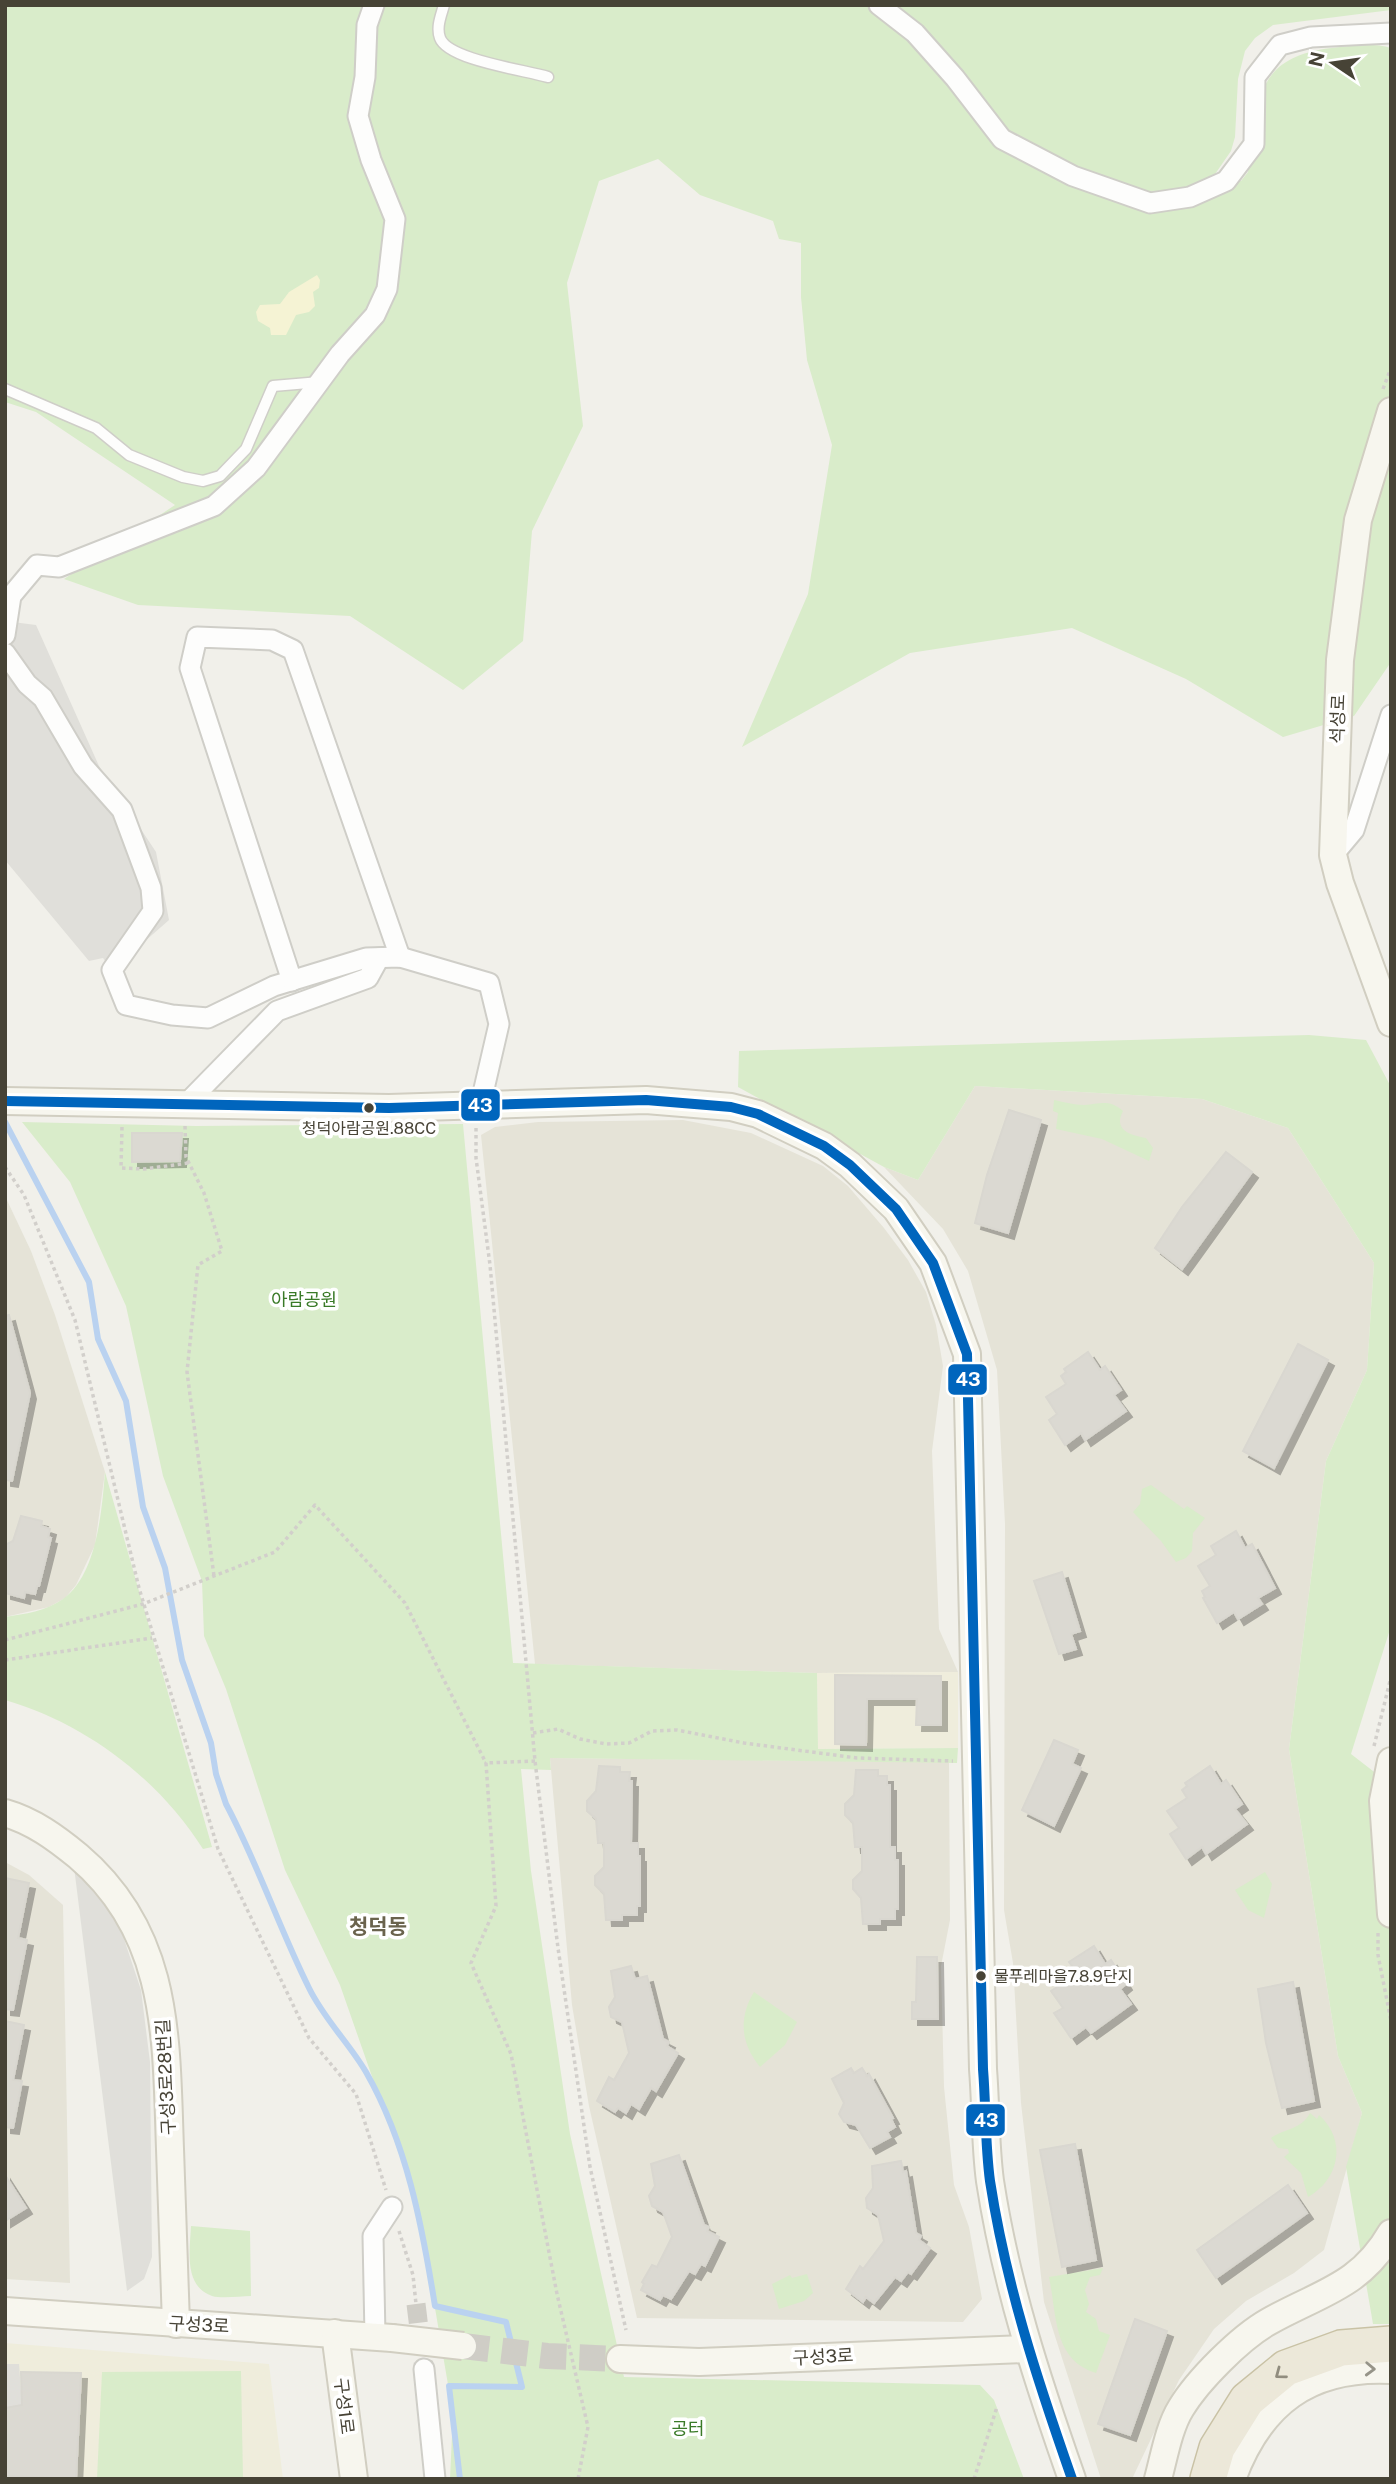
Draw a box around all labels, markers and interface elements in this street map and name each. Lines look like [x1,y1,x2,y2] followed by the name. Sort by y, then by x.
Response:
[1298,28,1368,98] north arrow
[1304,49,1329,69] text: N
[1326,694,1349,744] street label: 석성로
[460,1088,501,1122] line badge: 43
[467,1094,493,1116] text: 43
[362,1101,376,1115] marker: 청덕아람공원.88CC
[302,1119,436,1138] place label: 청덕아람공원.88CC
[271,1289,337,1310] park label: 아람공원
[947,1363,988,1396] line badge: 43
[955,1368,981,1390] text: 43
[349,1914,407,1939] district label: 청덕동
[994,1967,1132,1986] place label: 물푸레마을7.8.9단지
[974,1969,988,1983] marker: 물푸레마을7.8.9단지
[152,2018,179,2136] street label: 구성3로28번길
[965,2103,1006,2137] line badge: 43
[973,2109,999,2131] text: 43
[168,2312,230,2337] street label: 구성3로
[792,2344,854,2369] street label: 구성3로
[1365,2362,1376,2377] one-way arrow
[1275,2366,1287,2378] one-way arrow
[331,2376,358,2436] street label: 구성1로
[671,2418,705,2439] park label: 공터

